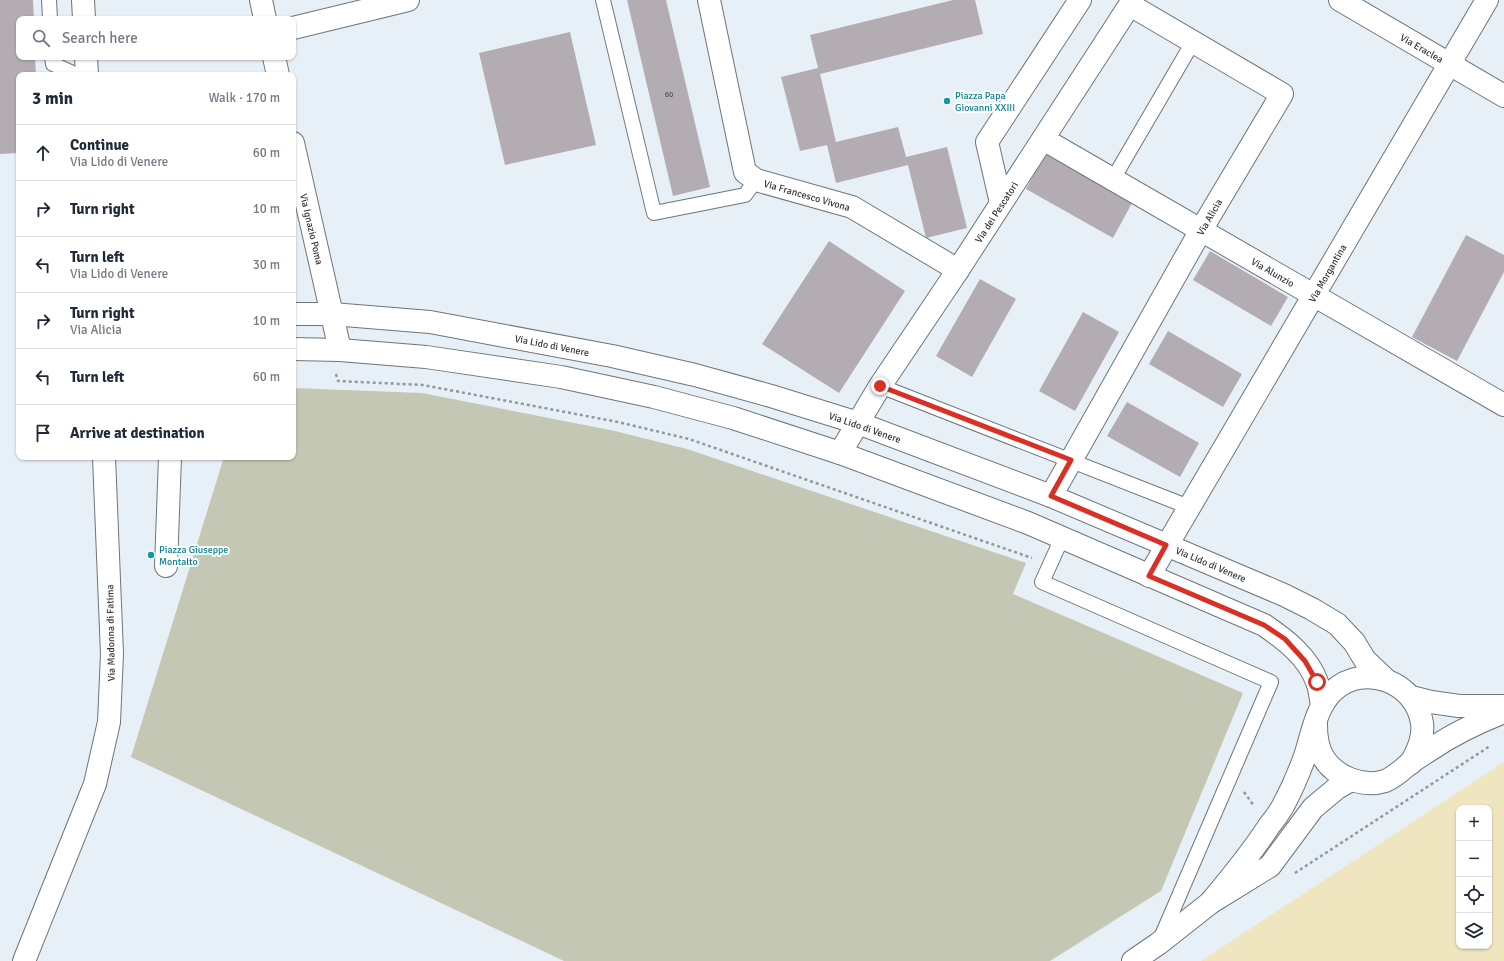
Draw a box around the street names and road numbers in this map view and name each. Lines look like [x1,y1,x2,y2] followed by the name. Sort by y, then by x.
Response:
[1398,32,1445,66] street label: Via Eraclea
[762,178,851,214] street label: Via Francesco Vivona
[973,180,1021,245] street label: Via dei Pescatori
[297,192,325,266] street label: Via Ignazio Poma
[1195,197,1225,238] street label: Via Alicia
[1306,242,1349,305] street label: Via Morgantina
[1249,256,1296,290] street label: Via Alunzio
[514,333,590,359] street label: Via Lido di Venere
[827,410,902,446] street label: Via Lido di Venere
[1173,545,1248,585] street label: Via Lido di Venere
[104,584,118,682] street label: Via Madonna di Fatima

